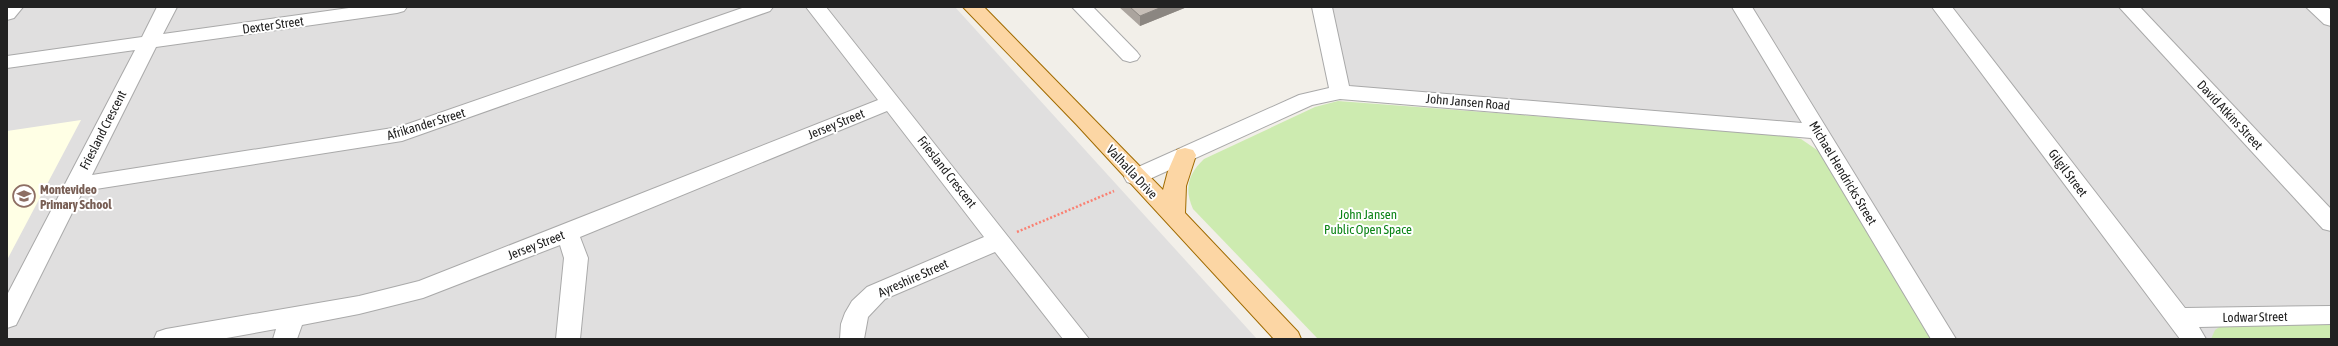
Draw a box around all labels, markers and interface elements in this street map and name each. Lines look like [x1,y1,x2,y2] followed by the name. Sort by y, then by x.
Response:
[241,13,305,37] street label: Dexter Street
[2194,77,2266,153] street label: David Atkins Street
[77,88,130,172] street label: Friesland Crescent
[1425,91,1511,113] street label: John Jansen Road
[385,105,467,143] street label: Afrikander Street
[805,106,867,142] street label: Jersey Street
[1806,118,1880,228] street label: Michael Hendricks Street
[914,133,980,211] street label: Friesland Crescent
[1103,142,1161,202] street label: Valhalla Drive
[2045,146,2091,200] street label: Gilgil Street
[40,182,112,212] place label: Montevideo Primary School
[11,183,37,209] school or university icon: Montevideo Primary School
[1324,207,1412,237] park label: John Jansen Public Open Space
[505,227,567,263] street label: Jersey Street
[876,256,951,300] street label: Ayreshire Street
[2222,309,2288,325] street label: Lodwar Street

